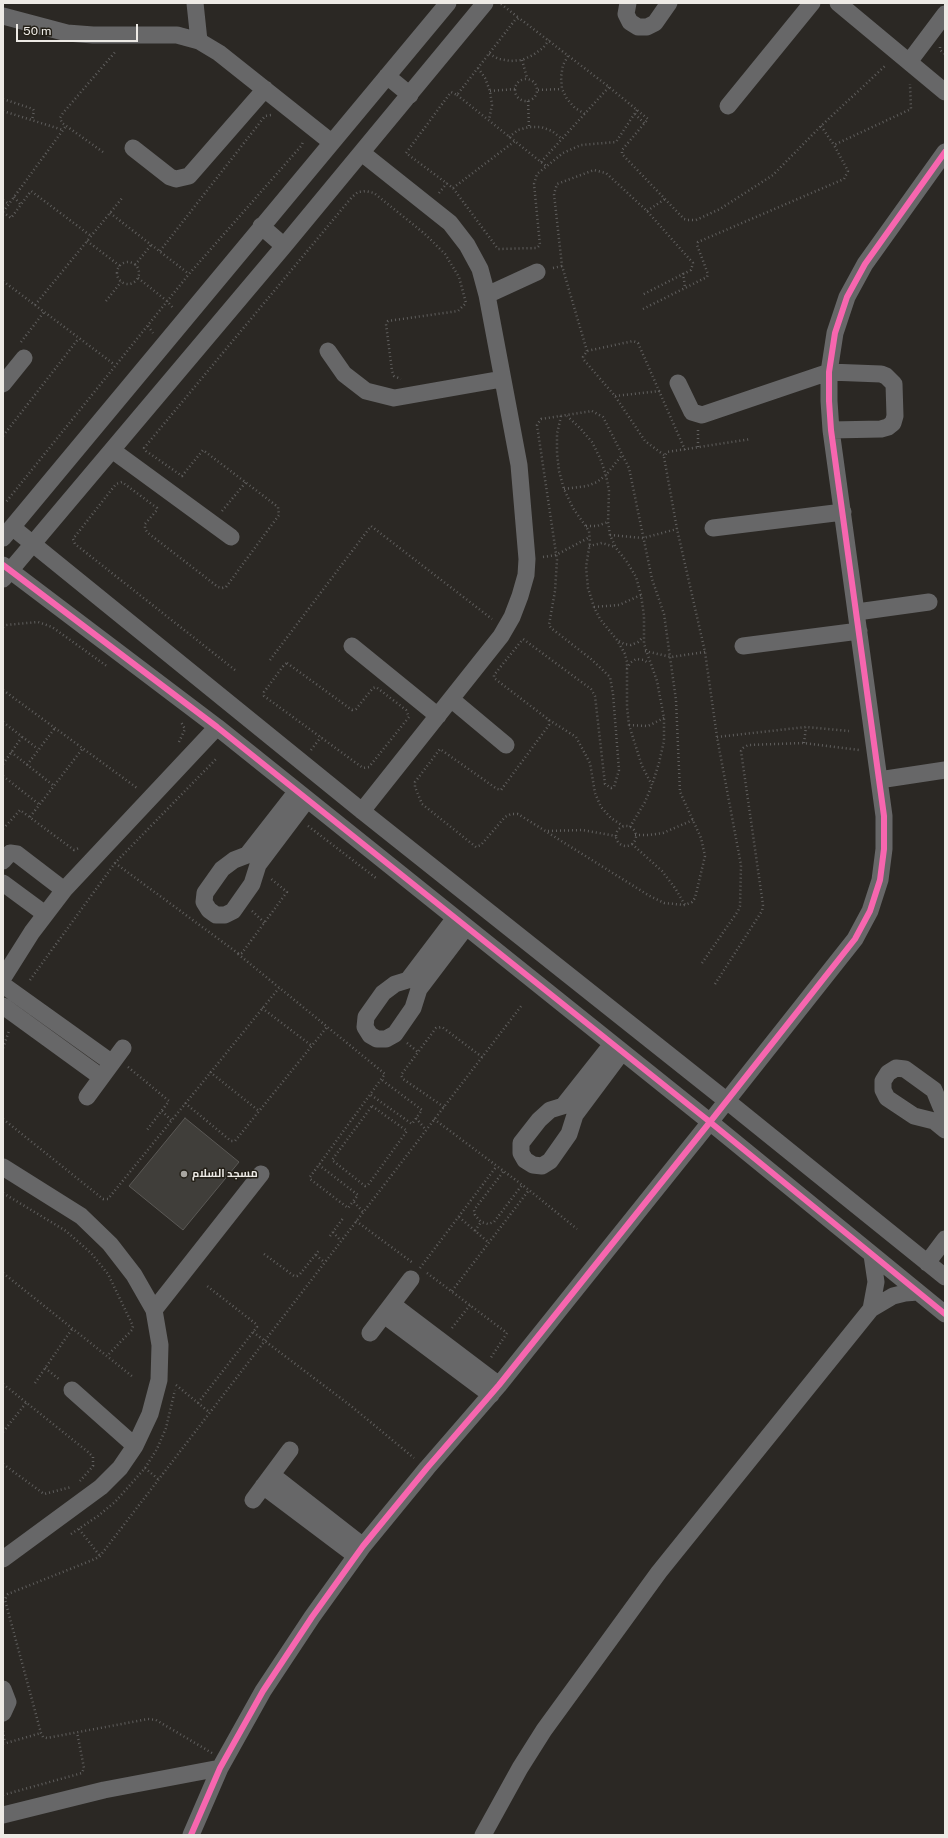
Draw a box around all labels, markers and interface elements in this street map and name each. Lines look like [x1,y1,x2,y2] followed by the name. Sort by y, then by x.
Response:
[18,16,140,42] scale bar
[23,24,51,38] text: 50 m
[192,1167,258,1181] place label: مسجد السلام
[179,1169,189,1179] marker: مسجد السلام

